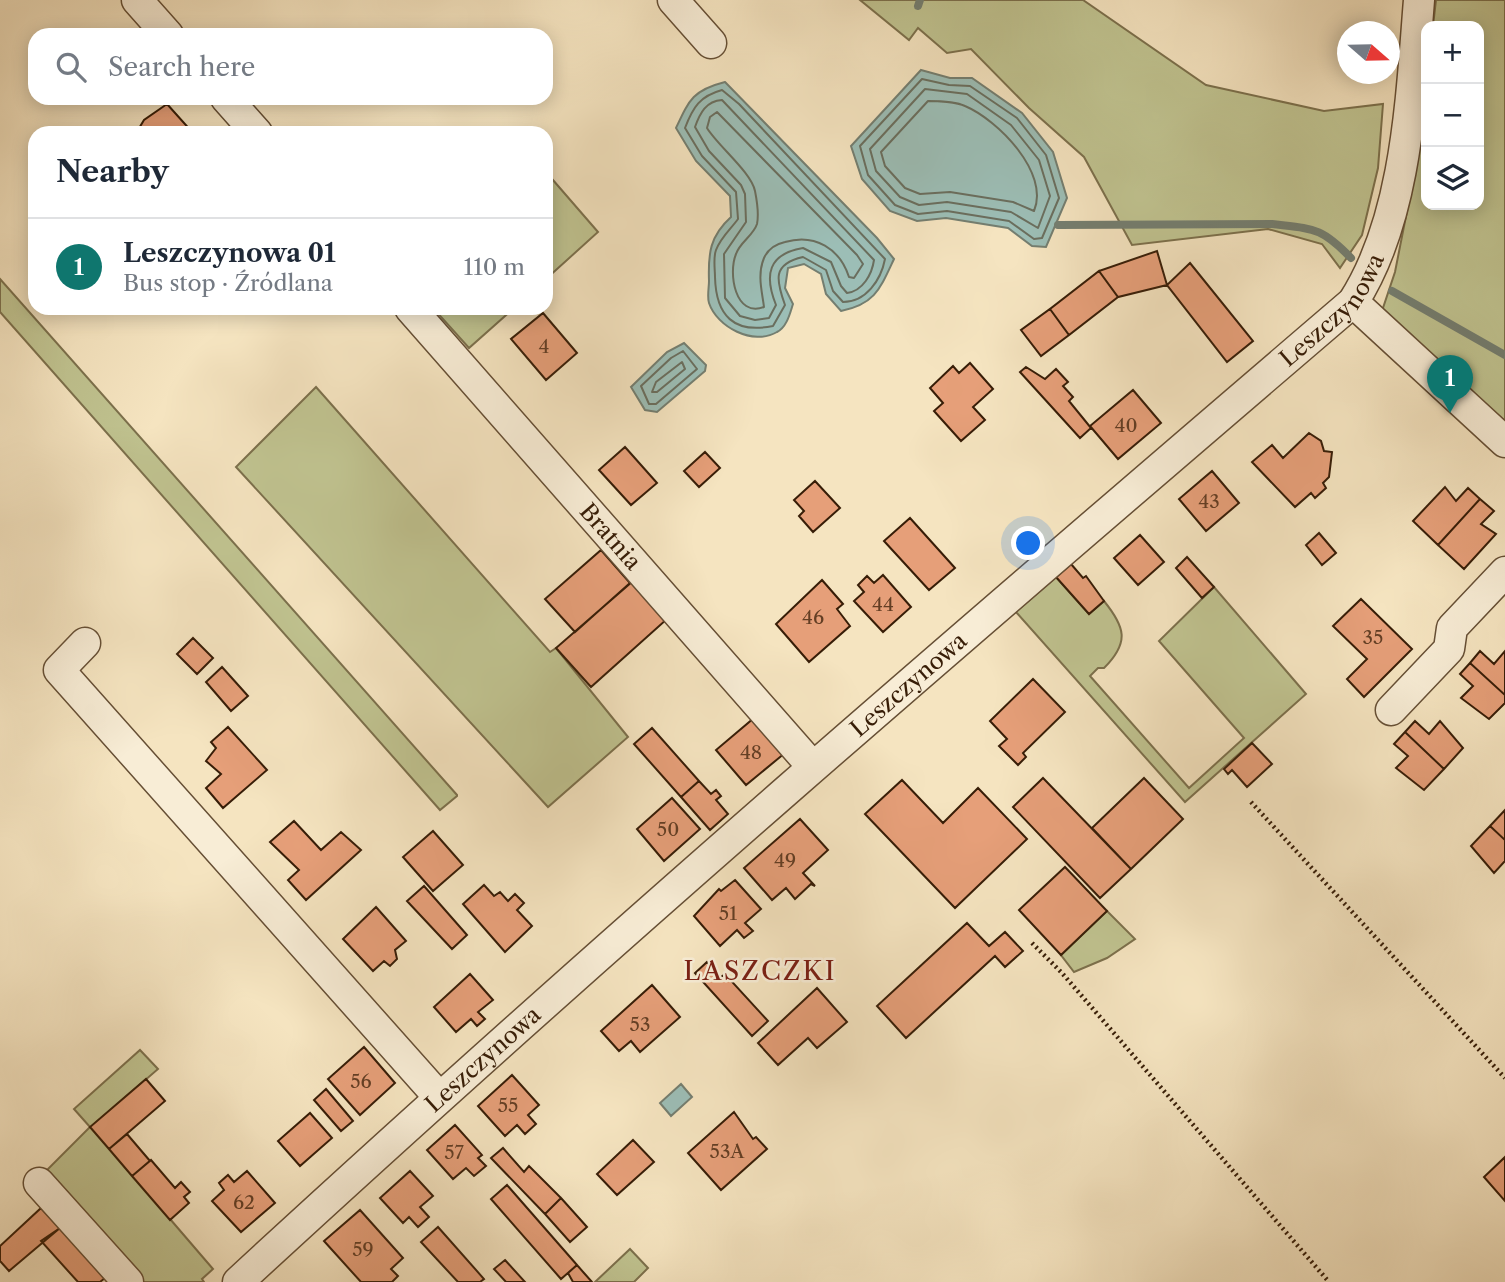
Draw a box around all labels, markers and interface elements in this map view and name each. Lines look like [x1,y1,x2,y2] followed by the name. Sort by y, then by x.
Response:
[1337,21,1400,84] north arrow
[1421,21,1484,210] map controls
[1421,21,1484,84] button: +
[28,28,553,105] search box
[52,48,90,86] icon: search
[108,51,255,83] text: Search here
[1421,84,1484,147] button: −
[1421,147,1484,210] button: layers
[56,153,169,190] text: Nearby
[123,237,336,269] text: Leszczynowa 01
[1274,249,1390,373] street label: Leszczynowa
[74,253,84,281] text: 1
[464,253,525,281] text: 110 m
[123,269,333,297] text: Bus stop · Źródlana
[539,335,550,358] house number: 4
[1427,355,1473,413] pin: 1
[1114,414,1138,437] house number: 40
[1198,490,1220,513] house number: 43
[574,497,648,576] street label: Bratnia
[1011,526,1045,560] your location
[872,593,894,616] house number: 44
[802,606,824,629] house number: 46
[844,626,973,743] street label: Leszczynowa
[1363,626,1383,649] house number: 35
[740,741,762,764] house number: 48
[657,818,679,841] house number: 50
[774,849,796,872] house number: 49
[719,902,737,925] house number: 51
[683,955,837,987] district label: LASZCZKI
[420,1000,547,1118] street label: Leszczynowa
[630,1013,650,1036] house number: 53
[350,1070,372,1093] house number: 56
[498,1094,518,1117] house number: 55
[710,1140,745,1163] house number: 53A
[444,1141,464,1164] house number: 57
[233,1191,255,1214] house number: 62
[352,1238,374,1261] house number: 59

